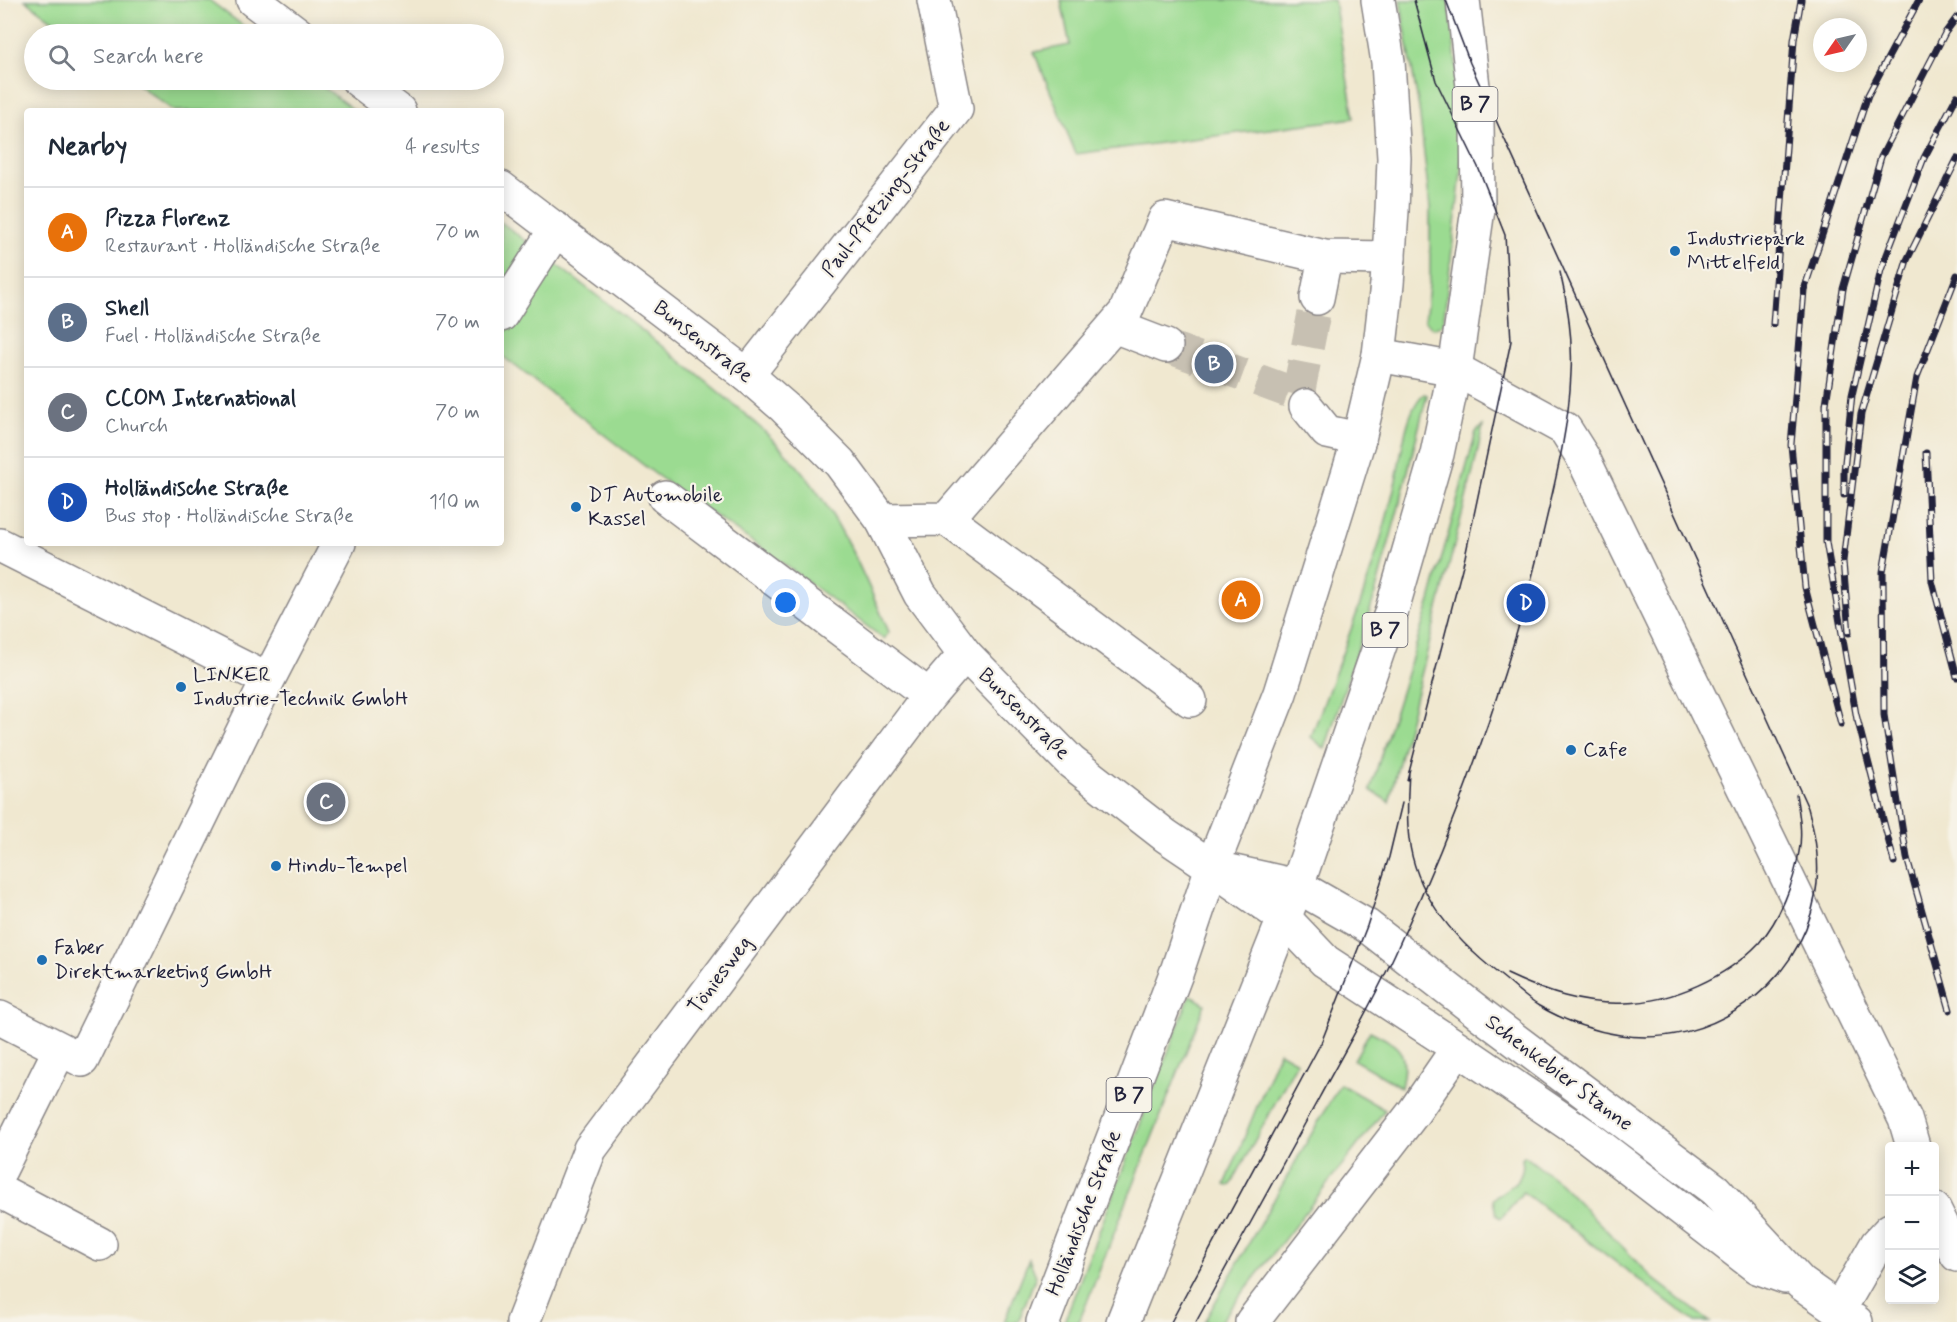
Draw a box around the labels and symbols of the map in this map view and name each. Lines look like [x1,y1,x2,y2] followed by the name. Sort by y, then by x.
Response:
[1813,18,1867,72] north arrow
[1452,87,1498,121] road number: B 7
[815,113,958,284] street label: Paul-Pfetzing-Straße
[1687,225,1805,277] place label: Industriepark Mittelfeld
[1668,244,1682,258] marker: Industriepark Mittelfeld
[647,294,759,390] street label: Bunsenstraße
[1194,342,1234,386] pin: B
[588,481,723,533] place label: DT Automobile Kassel
[569,500,583,514] marker: DT Automobile Kassel
[1222,578,1260,622] pin: A
[1506,580,1546,626] pin: D
[771,588,800,617] your location
[1362,613,1408,647] road number: B 7
[193,661,409,713] place label: LINKER Industrie-Technik GmbH
[972,662,1076,766] street label: Bunsenstraße
[174,680,188,694] marker: LINKER Industrie-Technik GmbH
[1583,736,1627,764] place label: Cafe
[1564,743,1578,757] marker: Cafe
[306,780,346,824] pin: C
[288,852,408,880] place label: Hindu-Tempel
[269,859,283,873] marker: Hindu-Tempel
[681,930,759,1020] street label: Töniesweg
[54,934,273,988] place label: Faber Direktmarketing GmbH
[35,953,49,967] marker: Faber Direktmarketing GmbH
[1479,1008,1639,1138] street label: Schenkebier Stanne
[1106,1078,1152,1112] road number: B 7
[1039,1126,1129,1300] street label: Holländische Straße

